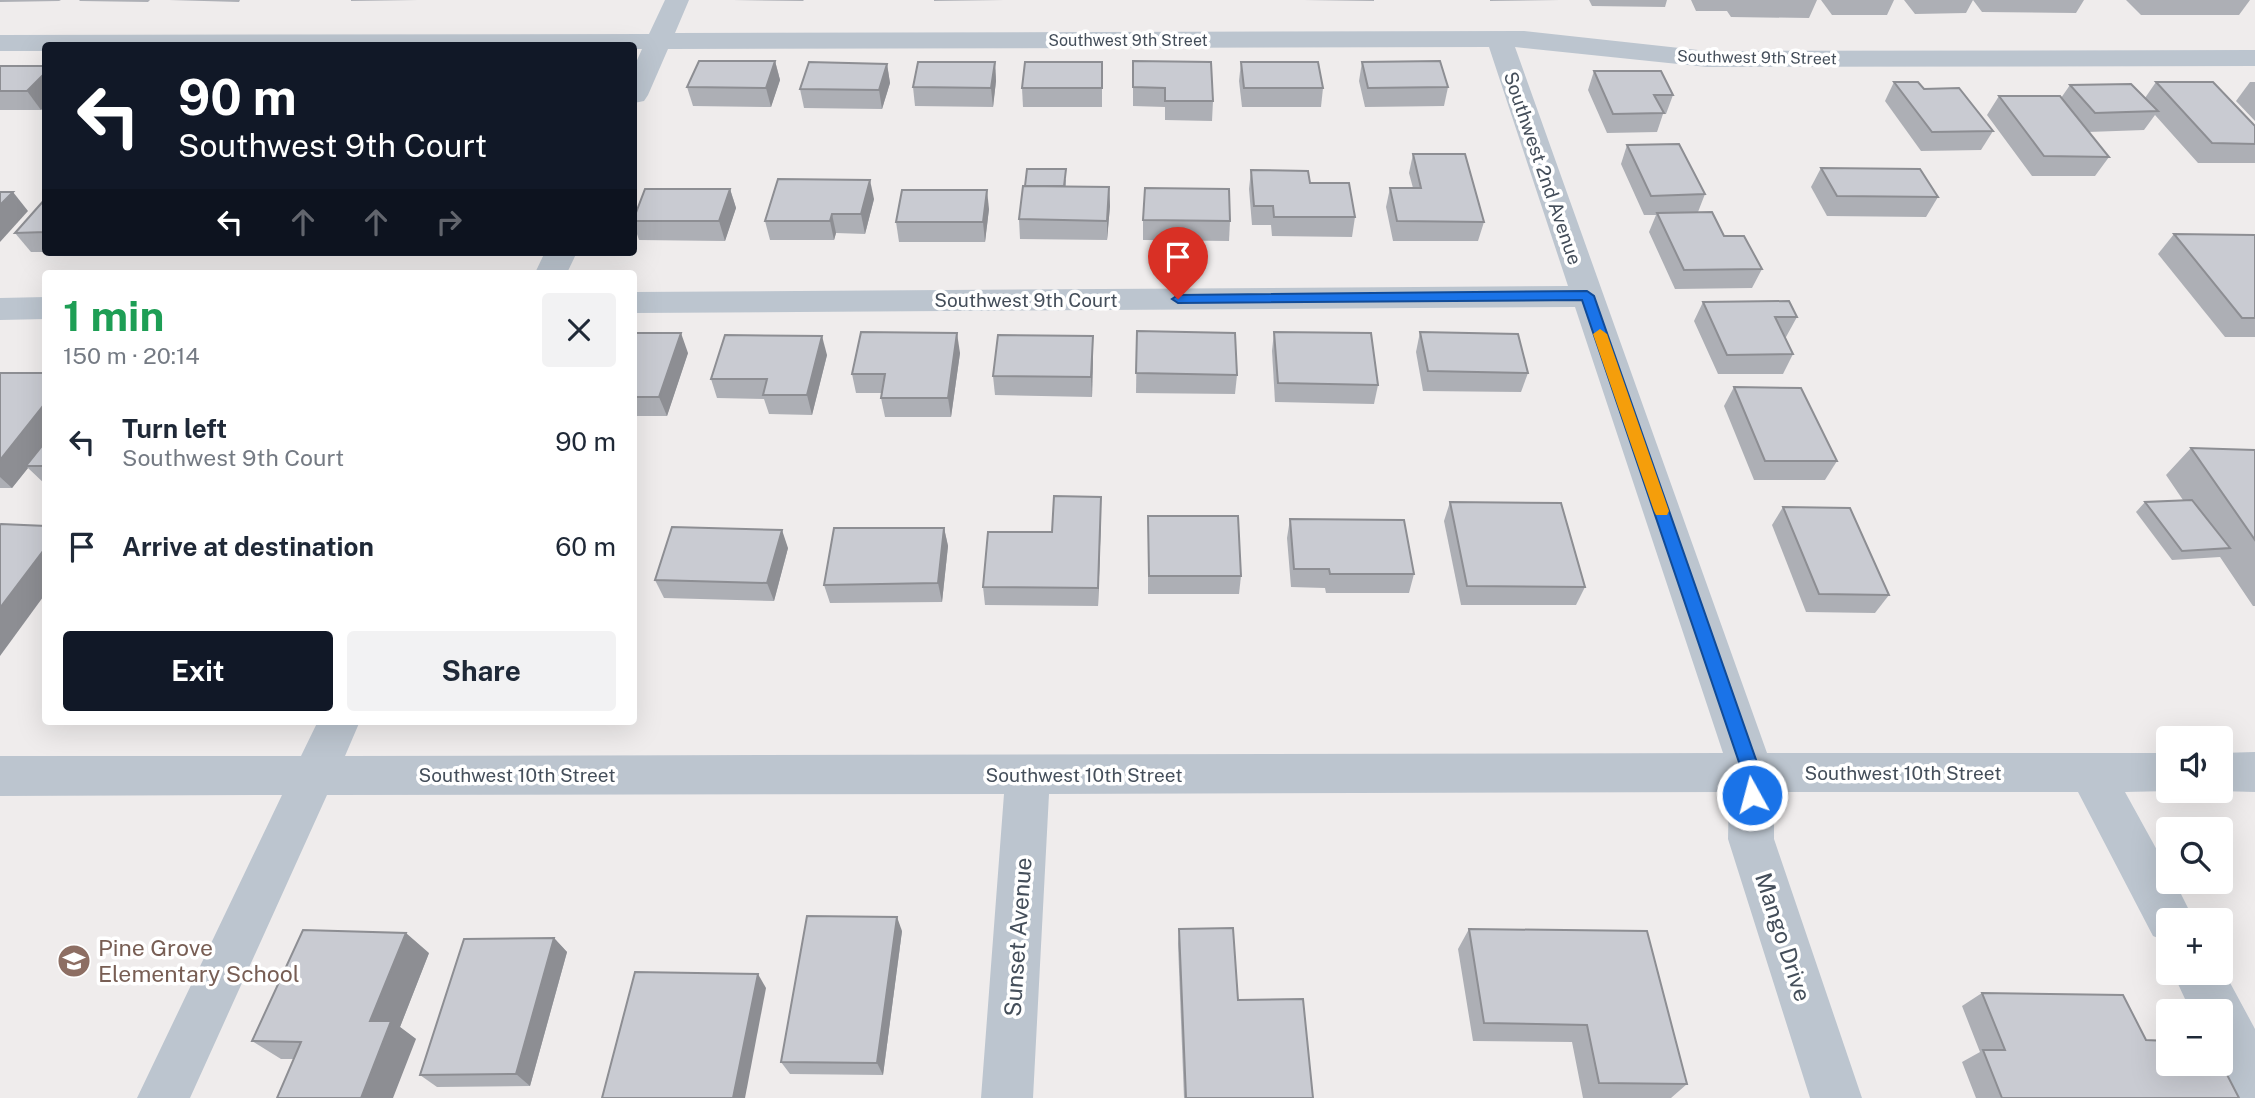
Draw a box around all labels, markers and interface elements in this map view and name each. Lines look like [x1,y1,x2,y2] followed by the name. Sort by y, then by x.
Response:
[1048,31,1208,50] street label: Southwest 9th Street
[1677,47,1837,68] street label: Southwest 9th Street
[178,68,297,126] text: 90 m
[1500,69,1586,267] street label: Southwest 2nd Avenue
[63,70,154,161] icon: left
[178,127,487,164] text: Southwest 9th Court
[211,203,249,241] icon: left
[284,203,322,241] icon: ahead
[357,203,395,241] icon: ahead
[430,203,468,241] icon: right
[1148,227,1208,299] pin
[1159,238,1197,276] icon: arrive
[934,289,1118,311] street label: Southwest 9th Court
[63,291,164,340] text: 1 min
[542,293,616,367] button: close
[63,342,200,369] text: 150 m · 20:14
[122,413,227,444] text: Turn left
[63,423,101,461] icon: left
[555,426,616,457] text: 90 m
[122,444,344,471] text: Southwest 9th Court
[63,528,101,566] icon: arrive
[122,531,374,562] text: Arrive at destination
[555,531,616,562] text: 60 m
[63,631,333,711] button: Exit
[347,631,616,711] button: Share
[2156,726,2233,1076] map controls
[2156,726,2233,803] button: sound
[1715,758,1789,832] position arrow
[1804,762,2002,784] street label: Southwest 10th Street
[418,764,616,786] street label: Southwest 10th Street
[985,764,1183,786] street label: Southwest 10th Street
[2156,817,2233,894] button: search
[998,856,1037,1018] street label: Sunset Avenue
[1750,869,1817,1005] street label: Mango Drive
[2156,908,2233,985] button: +
[98,934,300,987] place label: Pine Grove Elementary School
[55,942,93,980] school or university icon: Pine Grove Elementary School
[2156,999,2233,1076] button: −

